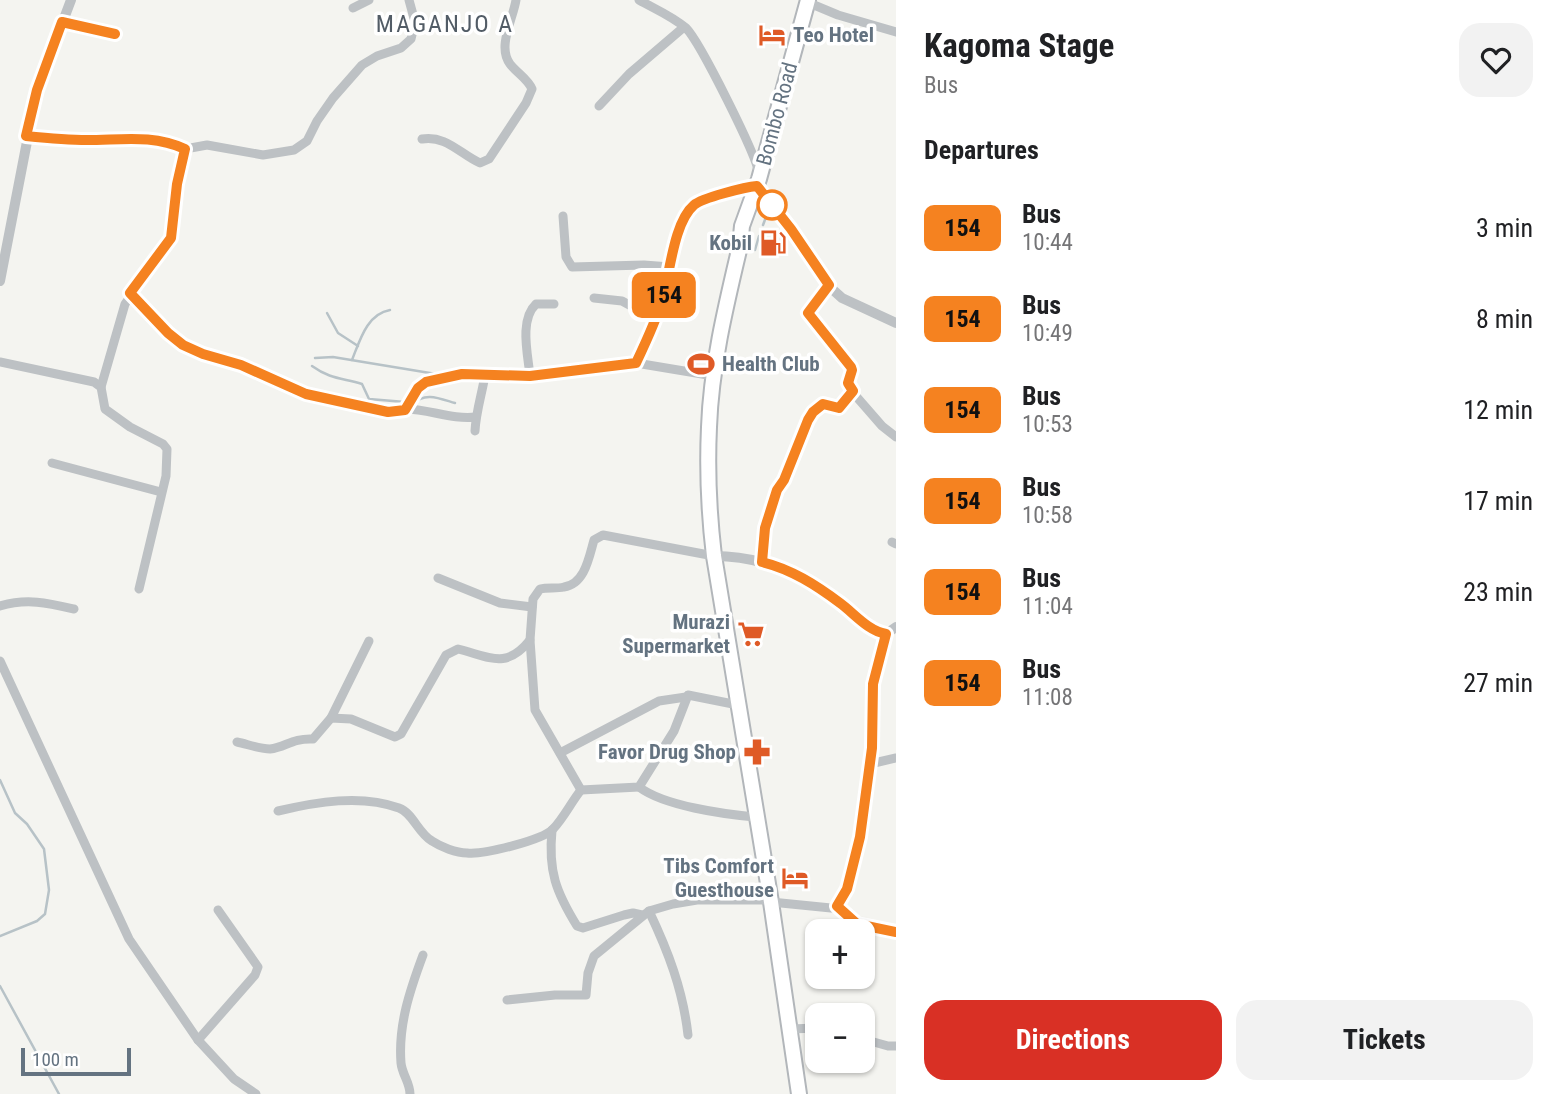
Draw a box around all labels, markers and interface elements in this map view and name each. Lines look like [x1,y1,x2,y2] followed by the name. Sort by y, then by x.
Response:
[376,10,514,38] district label: MAGANJO A
[757,20,787,50] hotel icon: Teo Hotel
[793,23,874,47] place label: Teo Hotel
[1459,23,1533,97] button: heart
[924,26,1114,65] text: Kagoma Stage
[752,60,802,168] street label: Bombo Road
[924,72,958,99] text: Bus
[924,135,1039,165] text: Departures
[757,190,787,220] unlabelled marker
[1022,199,1061,229] text: Bus
[1476,213,1533,243] text: 3 min
[944,214,981,242] text: 154
[758,228,788,258] fuel station icon: Kobil
[1022,229,1073,256] text: 10:44
[709,231,752,255] place label: Kobil
[624,272,704,318] line badge: 154
[646,281,682,309] text: 154
[1022,290,1061,320] text: Bus
[1476,304,1533,334] text: 8 min
[944,305,981,333] text: 154
[1022,320,1073,347] text: 10:49
[686,349,716,379] sports icon: Health Club
[722,352,820,376] place label: Health Club
[1022,381,1061,411] text: Bus
[1463,395,1533,425] text: 12 min
[944,396,981,424] text: 154
[1022,411,1073,438] text: 10:53
[1022,472,1061,502] text: Bus
[1463,486,1533,516] text: 17 min
[944,487,981,515] text: 154
[1022,502,1073,529] text: 10:58
[1022,563,1061,593] text: Bus
[1463,577,1533,607] text: 23 min
[944,578,981,606] text: 154
[1022,593,1073,620] text: 11:04
[622,610,730,658] place label: Murazi Supermarket
[736,619,766,649] supermarket icon: Murazi Supermarket
[1022,654,1061,684] text: Bus
[1463,668,1533,698] text: 27 min
[944,669,981,697] text: 154
[1022,684,1073,711] text: 11:08
[742,737,772,767] pharmacy icon: Favor Drug Shop
[598,740,736,764] place label: Favor Drug Shop
[663,854,774,902] place label: Tibs Comfort Guesthouse
[780,863,810,893] hotel icon: Tibs Comfort Guesthouse
[805,919,875,1073] map controls
[805,919,875,989] button: +
[924,1000,1222,1080] button: Directions
[1236,1000,1533,1080] button: Tickets
[805,1003,875,1073] button: −
[21,1045,131,1077] scale bar
[32,1048,79,1071] text: 100 m

